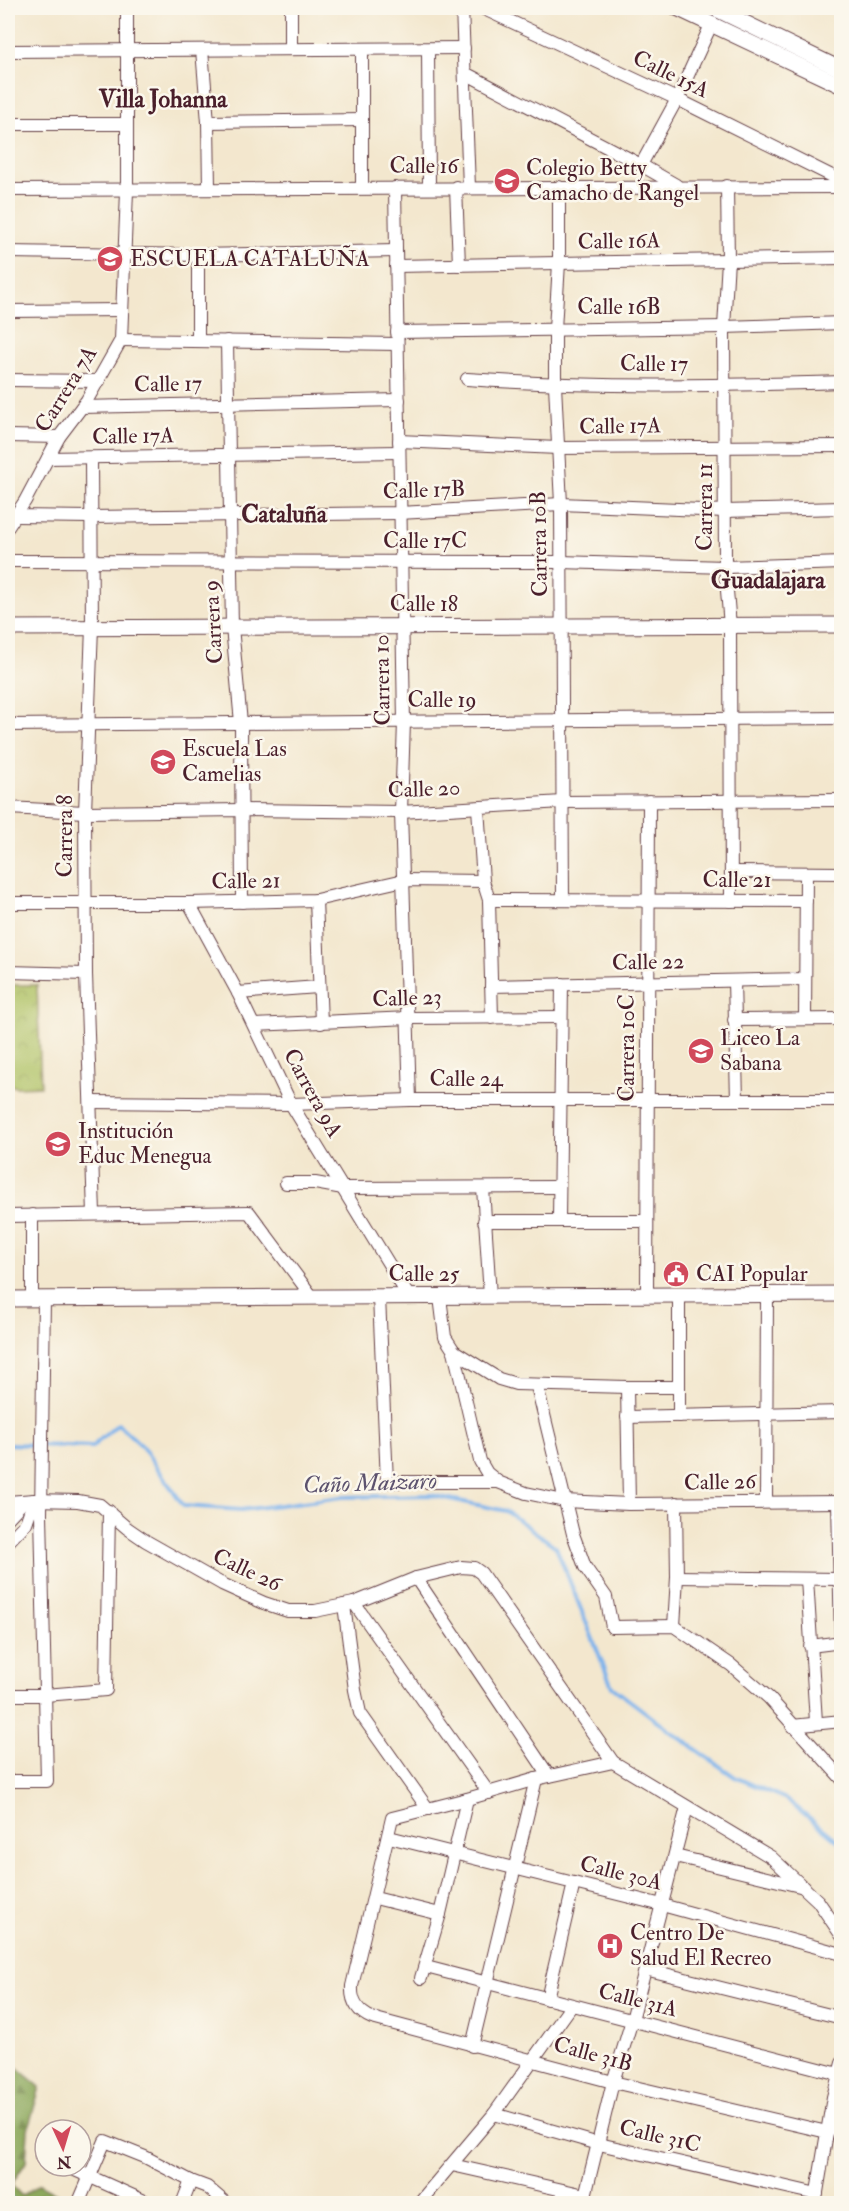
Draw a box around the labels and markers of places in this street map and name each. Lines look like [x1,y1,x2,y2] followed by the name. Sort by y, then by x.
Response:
[526,154,700,207] place label: Colegio Betty Camacho de Rangel
[492,166,522,196] school or university icon: Colegio Betty Camacho de Rangel
[95,244,125,274] school or university icon: ESCUELA CATALUÑA
[130,244,370,273] place label: ESCUELA CATALUÑA
[182,735,287,788] place label: Escuela Las Camelias
[148,747,178,777] school or university icon: Escuela Las Camelias
[720,1024,801,1077] place label: Liceo La Sabana
[686,1036,716,1066] school or university icon: Liceo La Sabana
[78,1117,213,1170] place label: Institución Educ Menegua
[43,1129,73,1159] school or university icon: Institución Educ Menegua
[661,1259,691,1289] public building icon: CAI Popular
[696,1260,809,1289] place label: CAI Popular
[630,1919,771,1972] place label: Centro De Salud El Recreo
[595,1931,625,1961] hospital icon: Centro De Salud El Recreo

